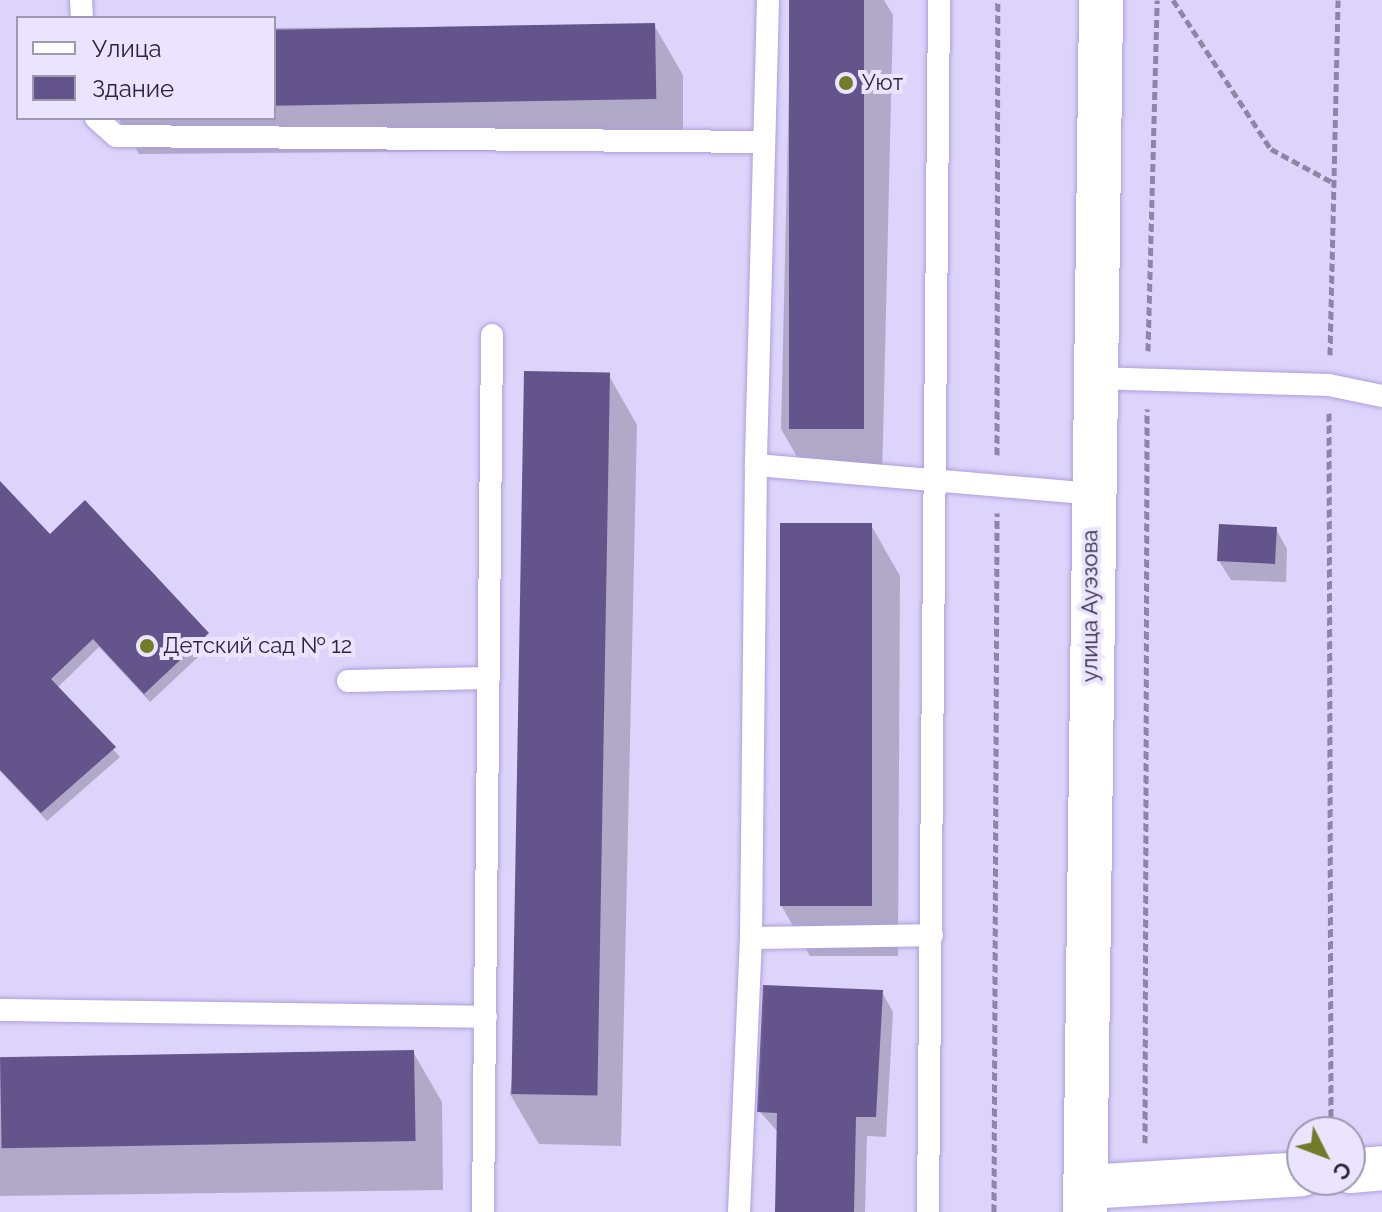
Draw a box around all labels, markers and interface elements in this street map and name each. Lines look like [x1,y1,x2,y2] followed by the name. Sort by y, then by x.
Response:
[16,16,276,120] legend
[92,34,162,63] text: Улица
[862,70,903,96] place label: Уют
[92,74,174,103] text: Здание
[837,74,855,92] marker: Уют
[1077,529,1103,683] street label: улица Ауэзова
[163,633,352,659] place label: Детский сад № 12
[138,637,156,655] marker: Детский сад № 12
[1286,1116,1366,1196] north arrow
[1328,1156,1357,1185] text: С

